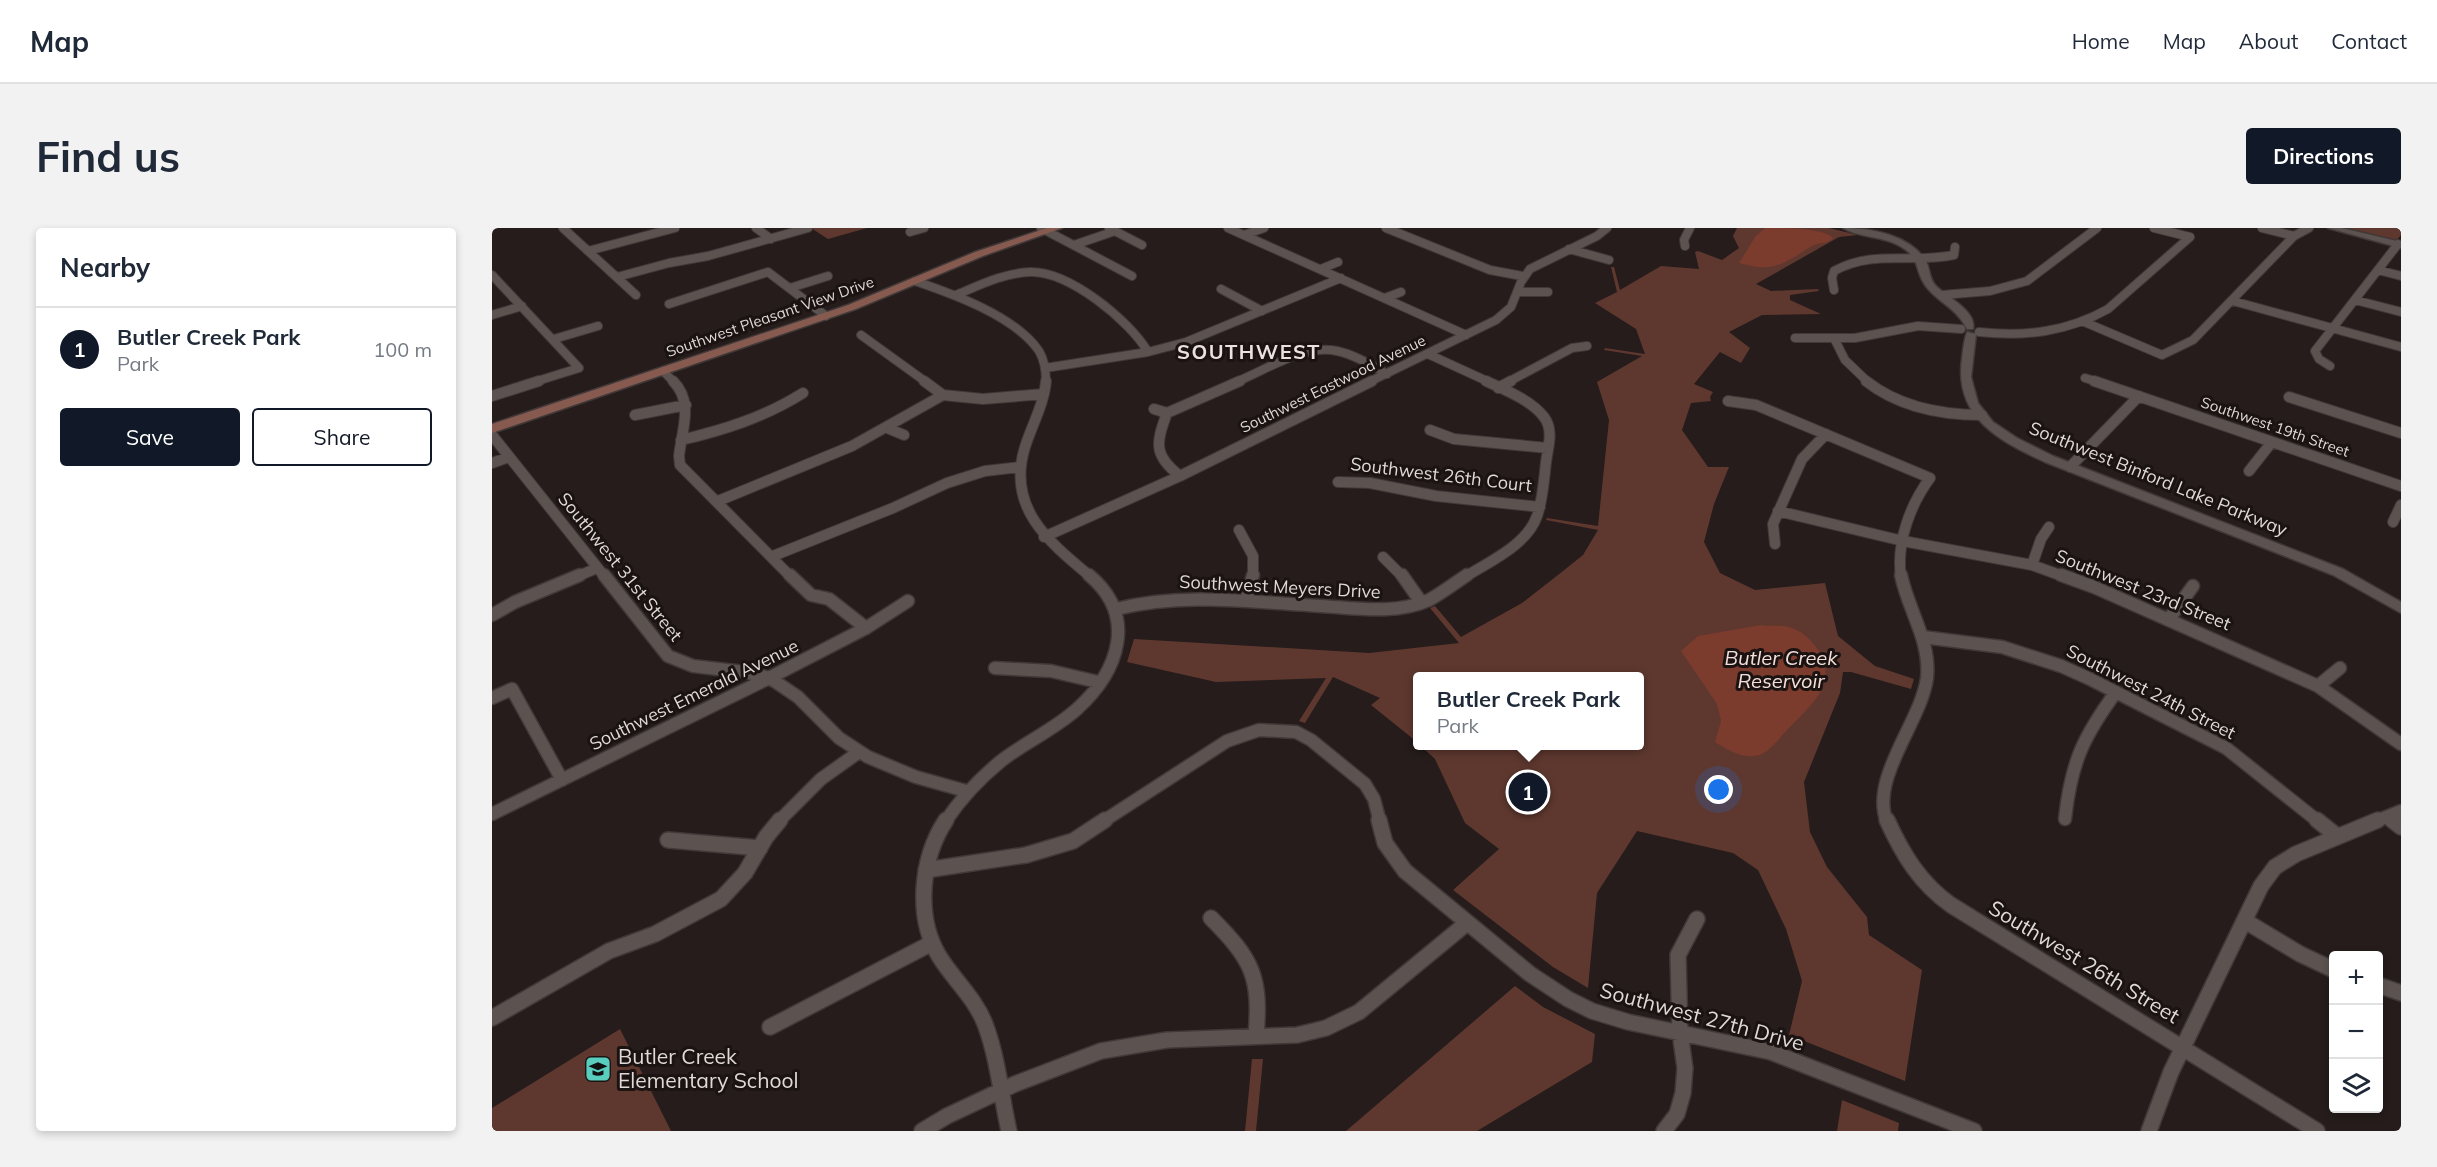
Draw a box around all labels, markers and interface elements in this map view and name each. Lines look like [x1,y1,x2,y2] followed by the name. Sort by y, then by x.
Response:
[30,24,89,59] text: Map
[2072,28,2130,54] text: Home
[2163,28,2206,54] text: Map
[2239,28,2298,54] text: About
[2331,28,2407,54] text: Contact
[2246,128,2401,184] button: Directions
[36,130,180,183] text: Find us
[60,251,150,284] text: Nearby
[664,272,876,361] street label: Southwest Pleasant View Drive
[117,323,301,351] text: Butler Creek Park
[1237,330,1429,437] street label: Southwest Eastwood Avenue
[74,337,86,362] text: 1
[373,337,432,362] text: 100 m
[1177,339,1321,364] district label: SOUTHWEST
[117,351,159,376] text: Park
[2199,392,2352,461] street label: Southwest 19th Street
[60,408,240,466] button: Save
[252,408,432,466] button: Share
[2026,416,2291,541] street label: Southwest Binford Lake Parkway
[1349,452,1533,497] street label: Southwest 26th Court
[553,488,688,646] street label: Southwest 31st Street
[2052,544,2234,635] street label: Southwest 23rd Street
[1179,570,1381,603] street label: Southwest Meyers Drive
[586,634,802,755] street label: Southwest Emerald Avenue
[2063,639,2240,744] street label: Southwest 24th Street
[1724,645,1838,693] water label: Butler Creek Reservoir
[1413,672,1644,750] popup
[1437,685,1620,713] text: Butler Creek Park
[1437,713,1479,738] text: Park
[1508,770,1548,814] pin: 1
[1704,775,1733,804] your location
[1984,894,2185,1028] street label: Southwest 26th Street
[2329,951,2383,1113] map controls
[2329,951,2383,1005] button: +
[1597,976,1807,1056] street label: Southwest 27th Drive
[2329,1005,2383,1059] button: −
[618,1043,799,1093] place label: Butler Creek Elementary School
[583,1054,613,1084] school or university icon: Butler Creek Elementary School
[2329,1059,2383,1113] button: layers

